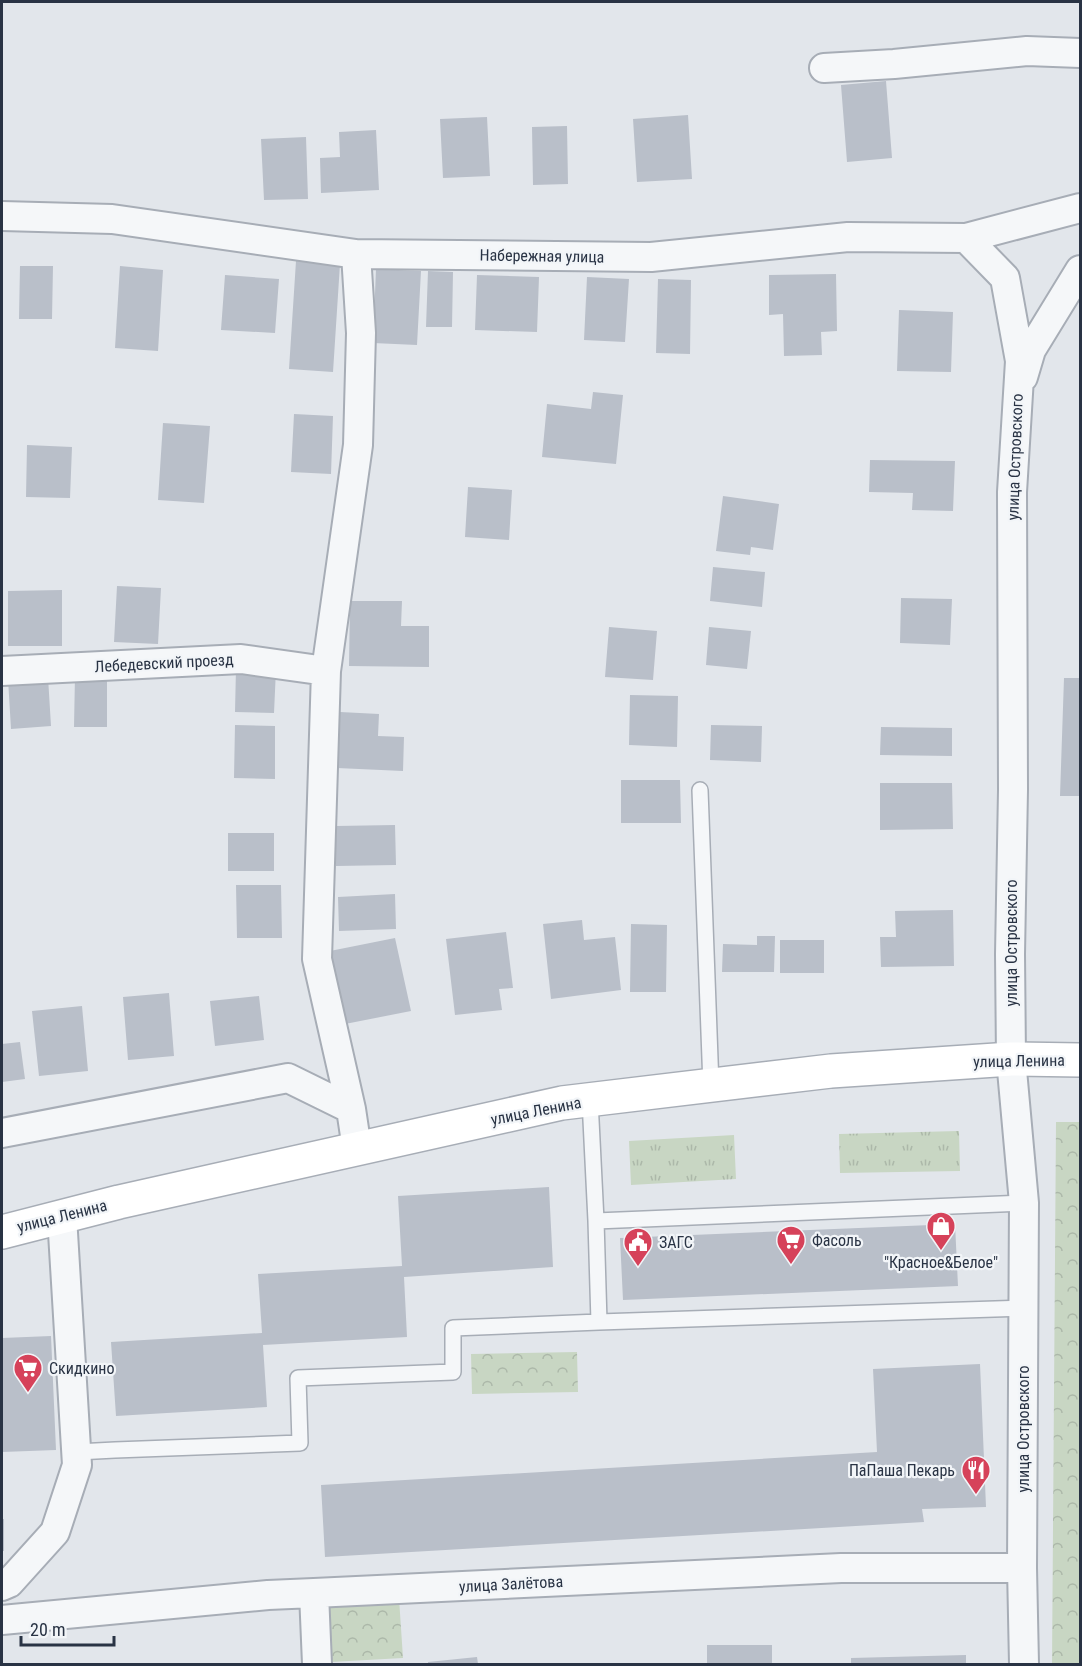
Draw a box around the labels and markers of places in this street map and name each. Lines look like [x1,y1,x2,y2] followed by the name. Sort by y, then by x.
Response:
[925,1210,957,1252] shop icon: "Красное&Белое"
[775,1224,807,1266] supermarket icon: Фасоль
[622,1226,654,1268] public building icon: ЗАГС
[812,1231,862,1250] place label: Фасоль
[659,1233,693,1252] place label: ЗАГС
[884,1253,998,1272] place label: "Красное&Белое"
[12,1352,44,1394] supermarket icon: Скидкино
[49,1359,115,1378] place label: Скидкино
[960,1454,992,1496] restaurant icon: ПаПаша Пекарь
[849,1461,955,1480] place label: ПаПаша Пекарь

